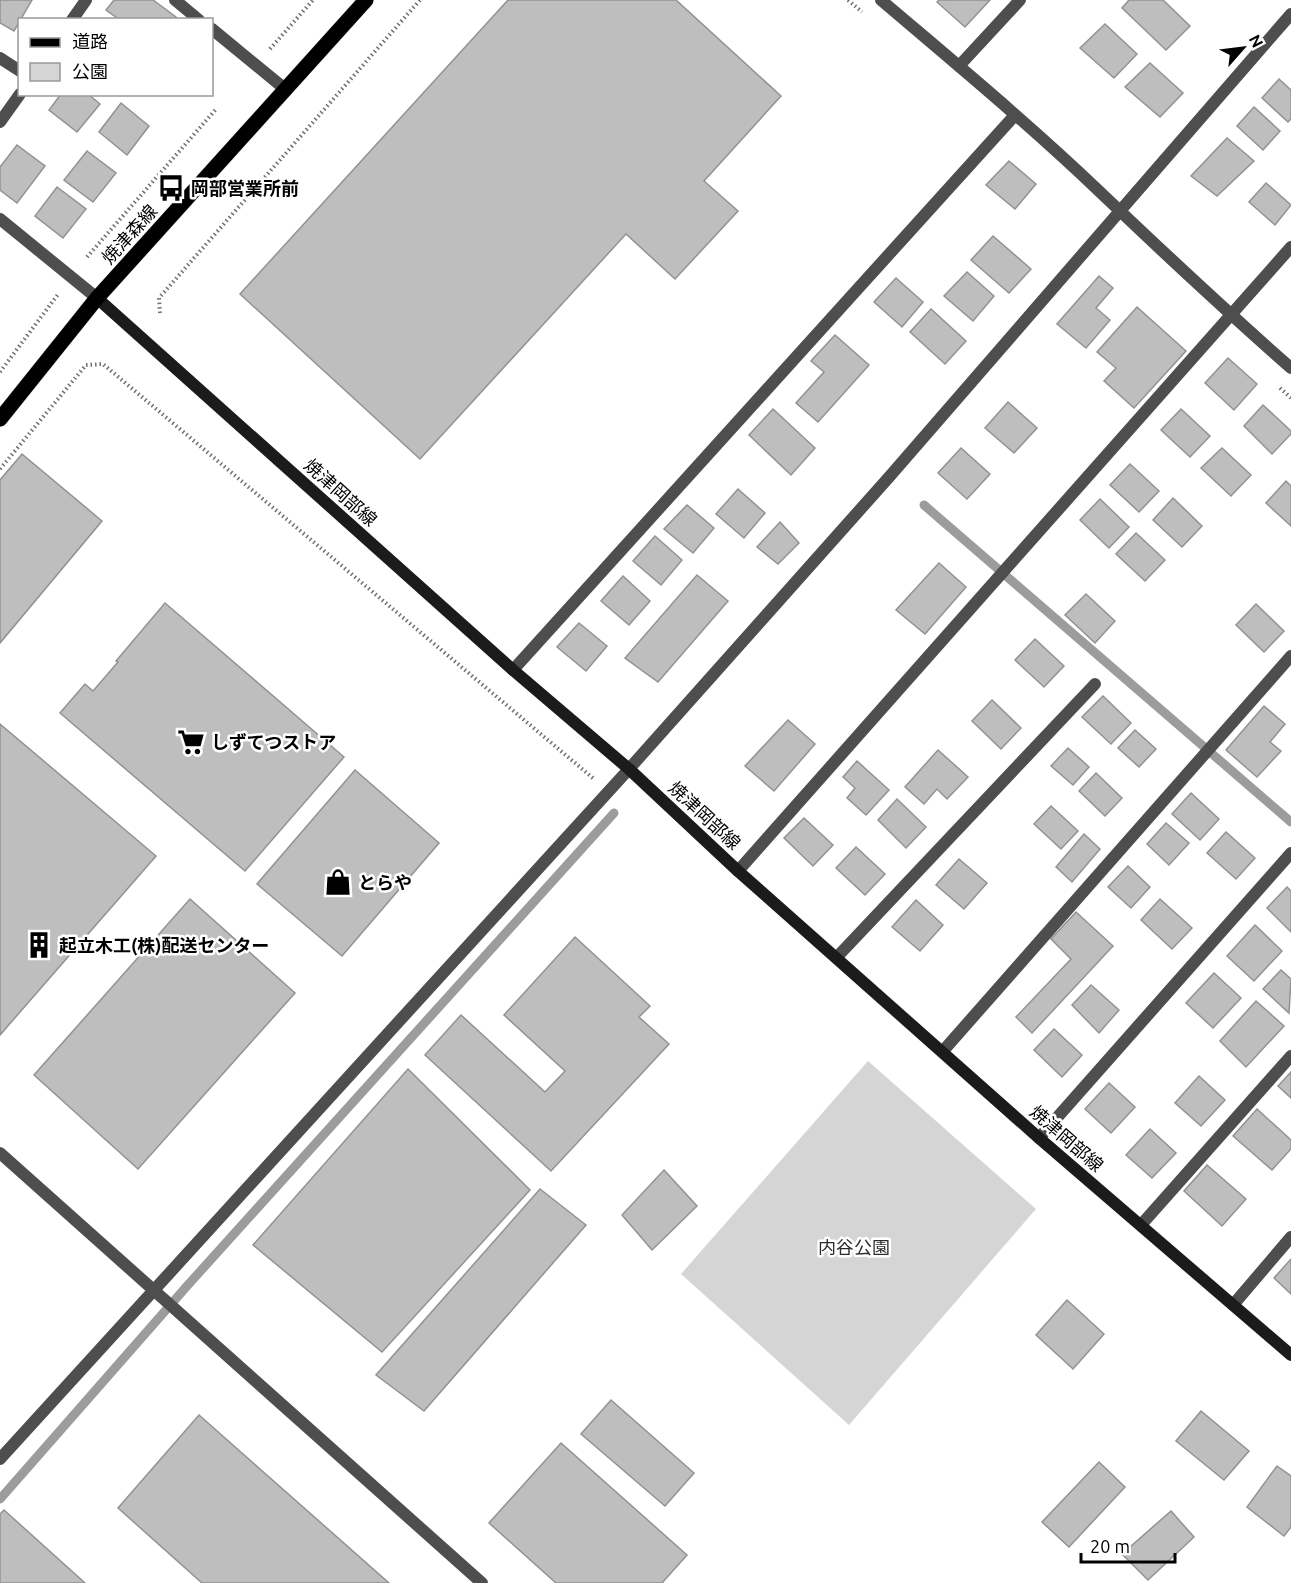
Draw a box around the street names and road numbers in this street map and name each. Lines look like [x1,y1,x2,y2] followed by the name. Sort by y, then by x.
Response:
[97,201,161,267] street label: 焼津森線
[301,454,381,530] street label: 焼津岡部線
[665,777,745,853] street label: 焼津岡部線
[1026,1101,1108,1175] street label: 焼津岡部線

